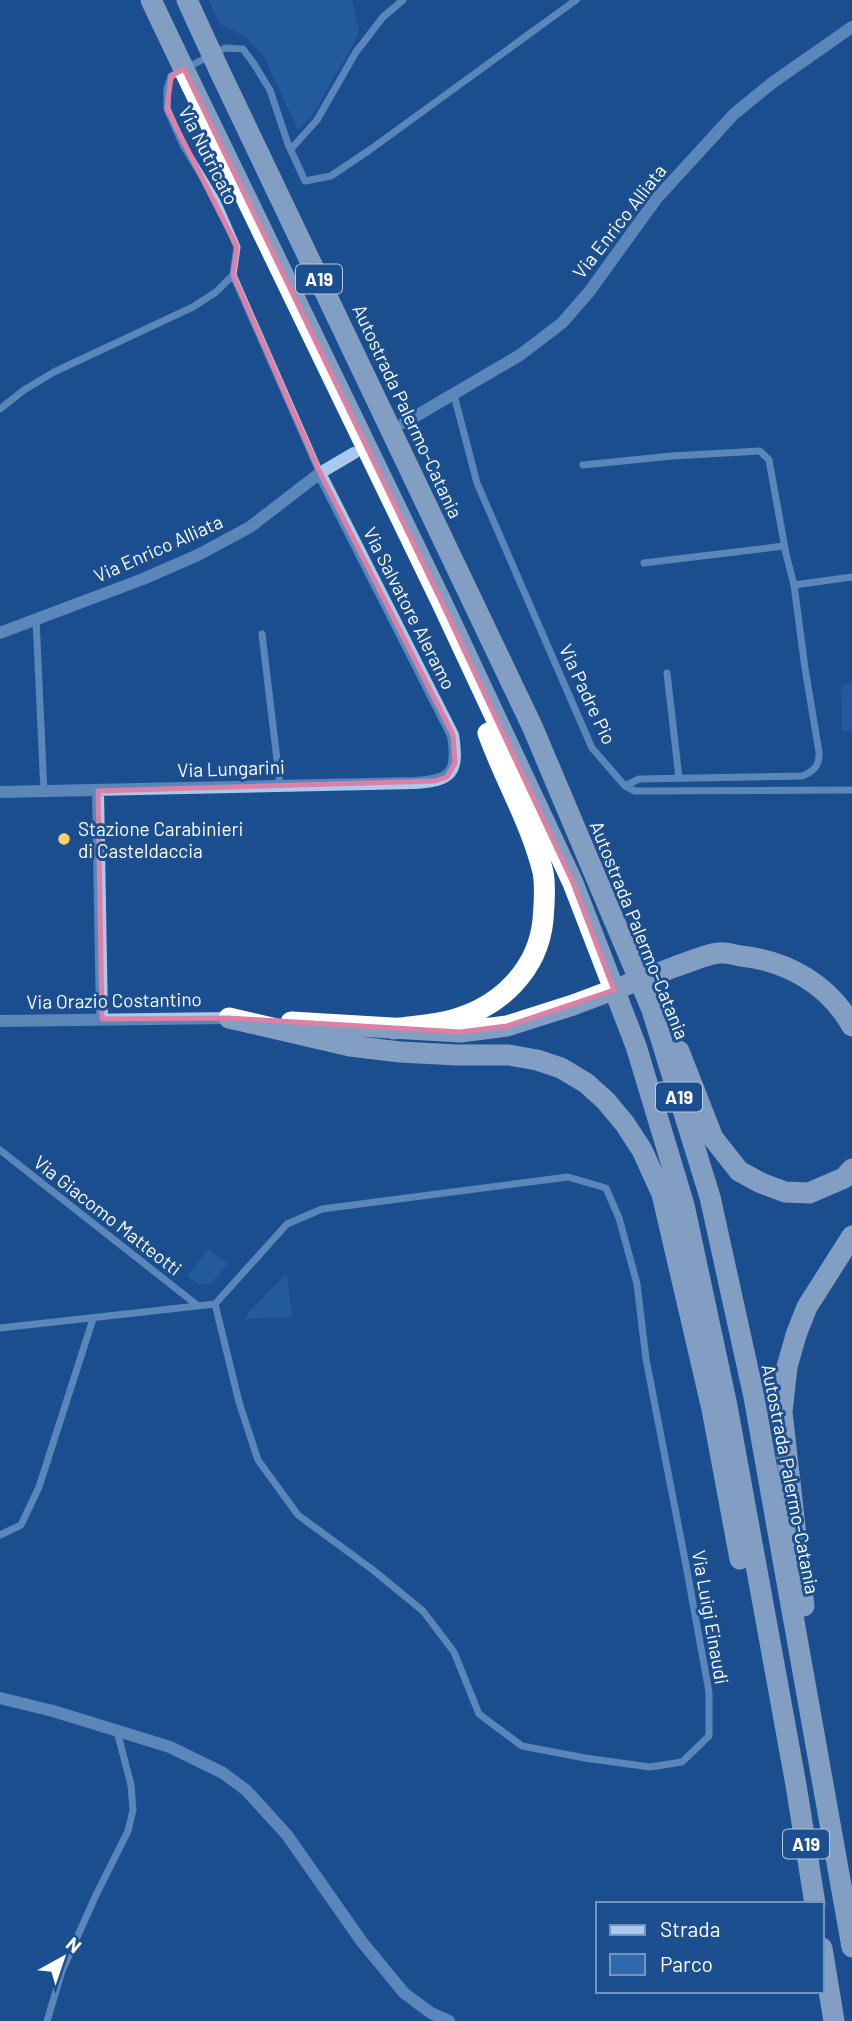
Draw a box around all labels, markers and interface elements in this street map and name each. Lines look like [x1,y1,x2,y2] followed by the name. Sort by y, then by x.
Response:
[174,102,244,208] street label: Via Nutricato
[567,159,671,283] street label: Via Enrico Alliata
[296,264,342,293] road number: A19
[348,300,468,522] street label: Autostrada Palermo-Catania
[90,509,226,587] street label: Via Enrico Alliata
[359,523,461,693] street label: Via Salvatore Aleramo
[555,640,621,748] street label: Via Padre Pio
[177,755,285,781] street label: Via Lungarini
[78,817,243,862] place label: Stazione Carabinieri di Casteldaccia
[586,817,694,1043] street label: Autostrada Palermo-Catania
[56,831,72,847] marker: Stazione Carabinieri di Casteldaccia
[26,987,202,1013] street label: Via Orazio Costantino
[656,1082,702,1112] road number: A19
[29,1150,187,1280] street label: Via Giacomo Matteotti
[757,1362,825,1596] street label: Autostrada Palermo-Catania
[688,1548,734,1686] street label: Via Luigi Einaudi
[783,1830,829,1858] road number: A19
[596,1902,824,1993] legend
[660,1916,720,1941] text: Strada
[28,1923,98,1993] north arrow
[62,1932,86,1957] text: N
[660,1951,713,1976] text: Parco

